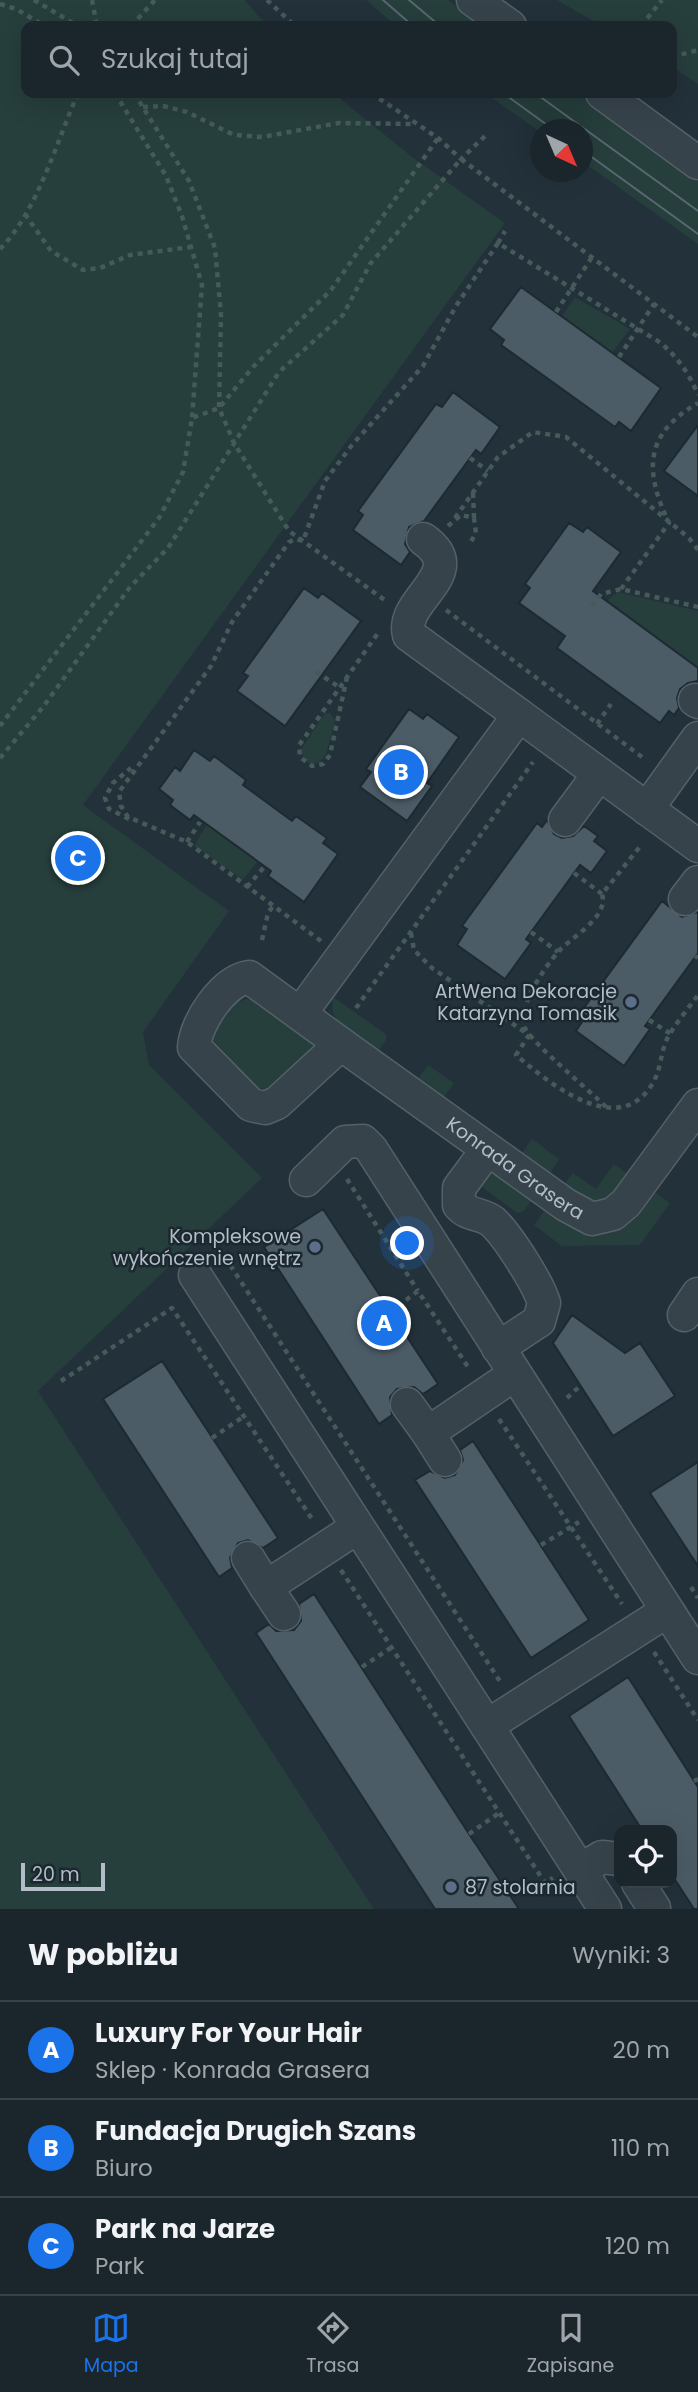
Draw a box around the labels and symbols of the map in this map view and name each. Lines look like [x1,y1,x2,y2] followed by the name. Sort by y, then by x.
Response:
[530,119,593,182] north arrow
[378,746,424,798] pin: B
[55,832,101,884] pin: C
[435,978,617,1027] place label: ArtWena Dekoracje Katarzyna Tomasik
[623,994,639,1010] marker: ArtWena Dekoracje Katarzyna Tomasik
[441,1111,589,1226] street label: Konrada Grasera
[113,1223,301,1272] place label: Kompleksowe wykończenie wnętrz
[390,1226,424,1260] your location
[307,1239,323,1255] marker: Kompleksowe wykończenie wnętrz
[361,1297,407,1349] pin: A
[21,1860,105,1892] scale bar
[465,1874,576,1901] place label: 87 stolarnia
[443,1879,459,1895] marker: 87 stolarnia

